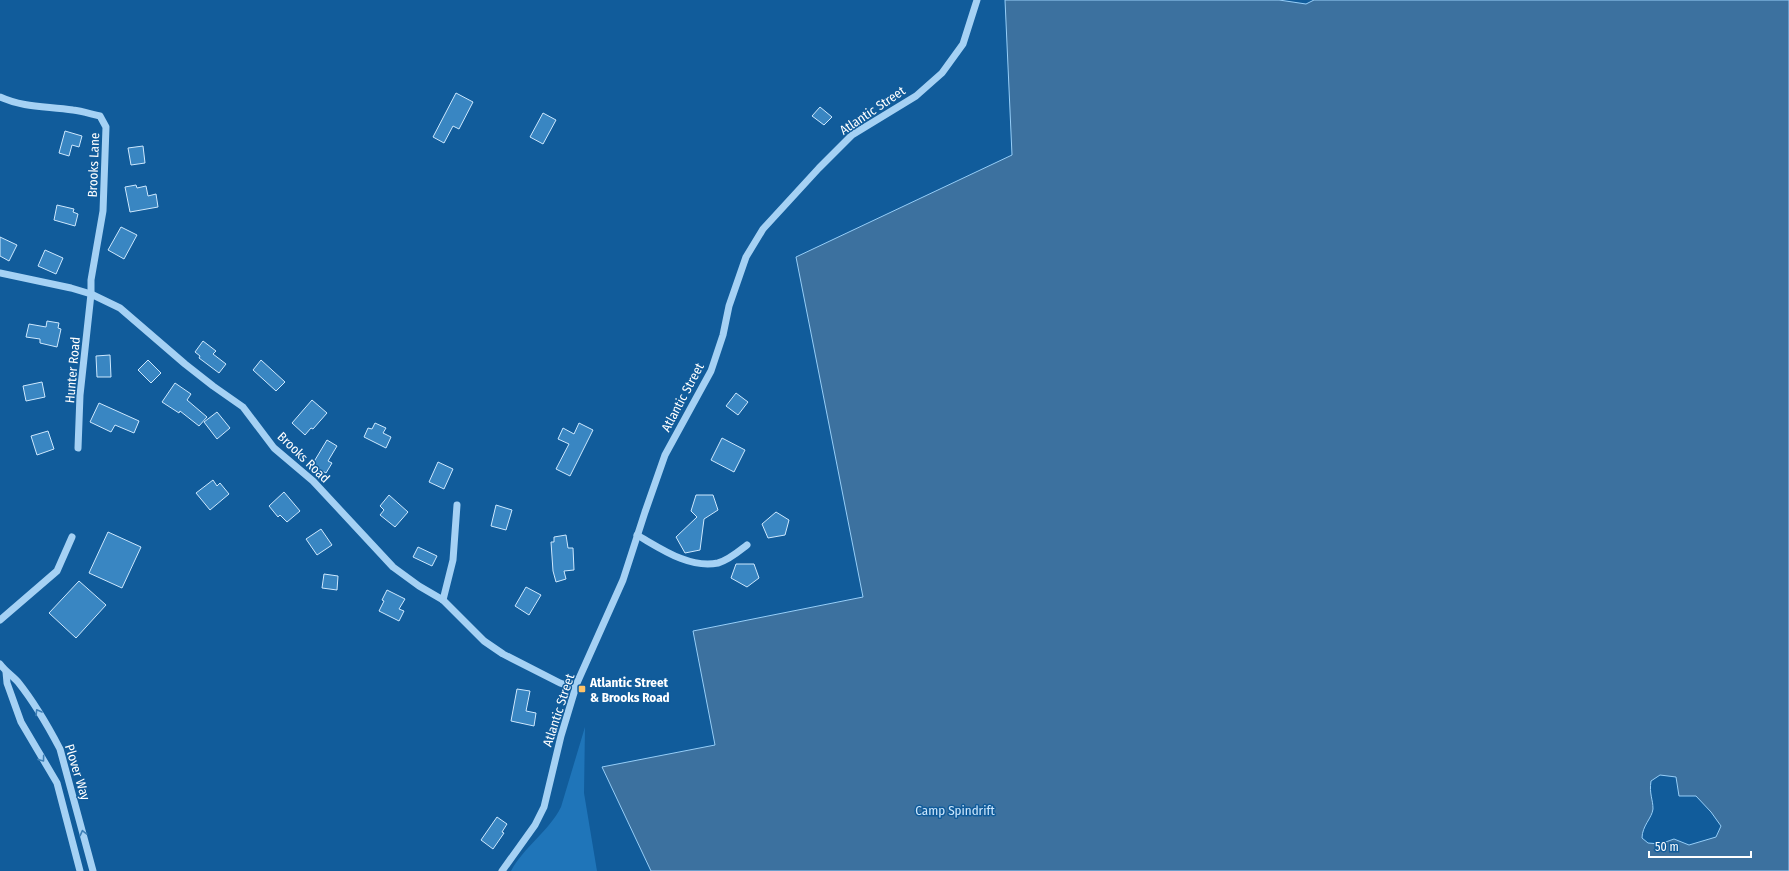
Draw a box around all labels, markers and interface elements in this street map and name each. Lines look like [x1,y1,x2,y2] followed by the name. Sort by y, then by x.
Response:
[837,83,908,138] street label: Atlantic Street
[85,132,102,198] street label: Brooks Lane
[62,336,83,404] street label: Hunter Road
[658,360,707,434] street label: Atlantic Street
[275,429,333,486] street label: Brooks Road
[540,671,578,748] street label: Atlantic Street
[589,675,670,705] place label: Atlantic Street & Brooks Road
[577,684,587,694] marker: Atlantic Street & Brooks Road
[35,709,43,716] one-way arrow
[62,742,93,802] street label: Plover Way
[38,754,45,761] one-way arrow
[915,803,995,818] park label: Camp Spindrift
[79,830,88,837] one-way arrow
[1649,833,1751,859] scale bar
[1655,840,1679,854] text: 50 m

